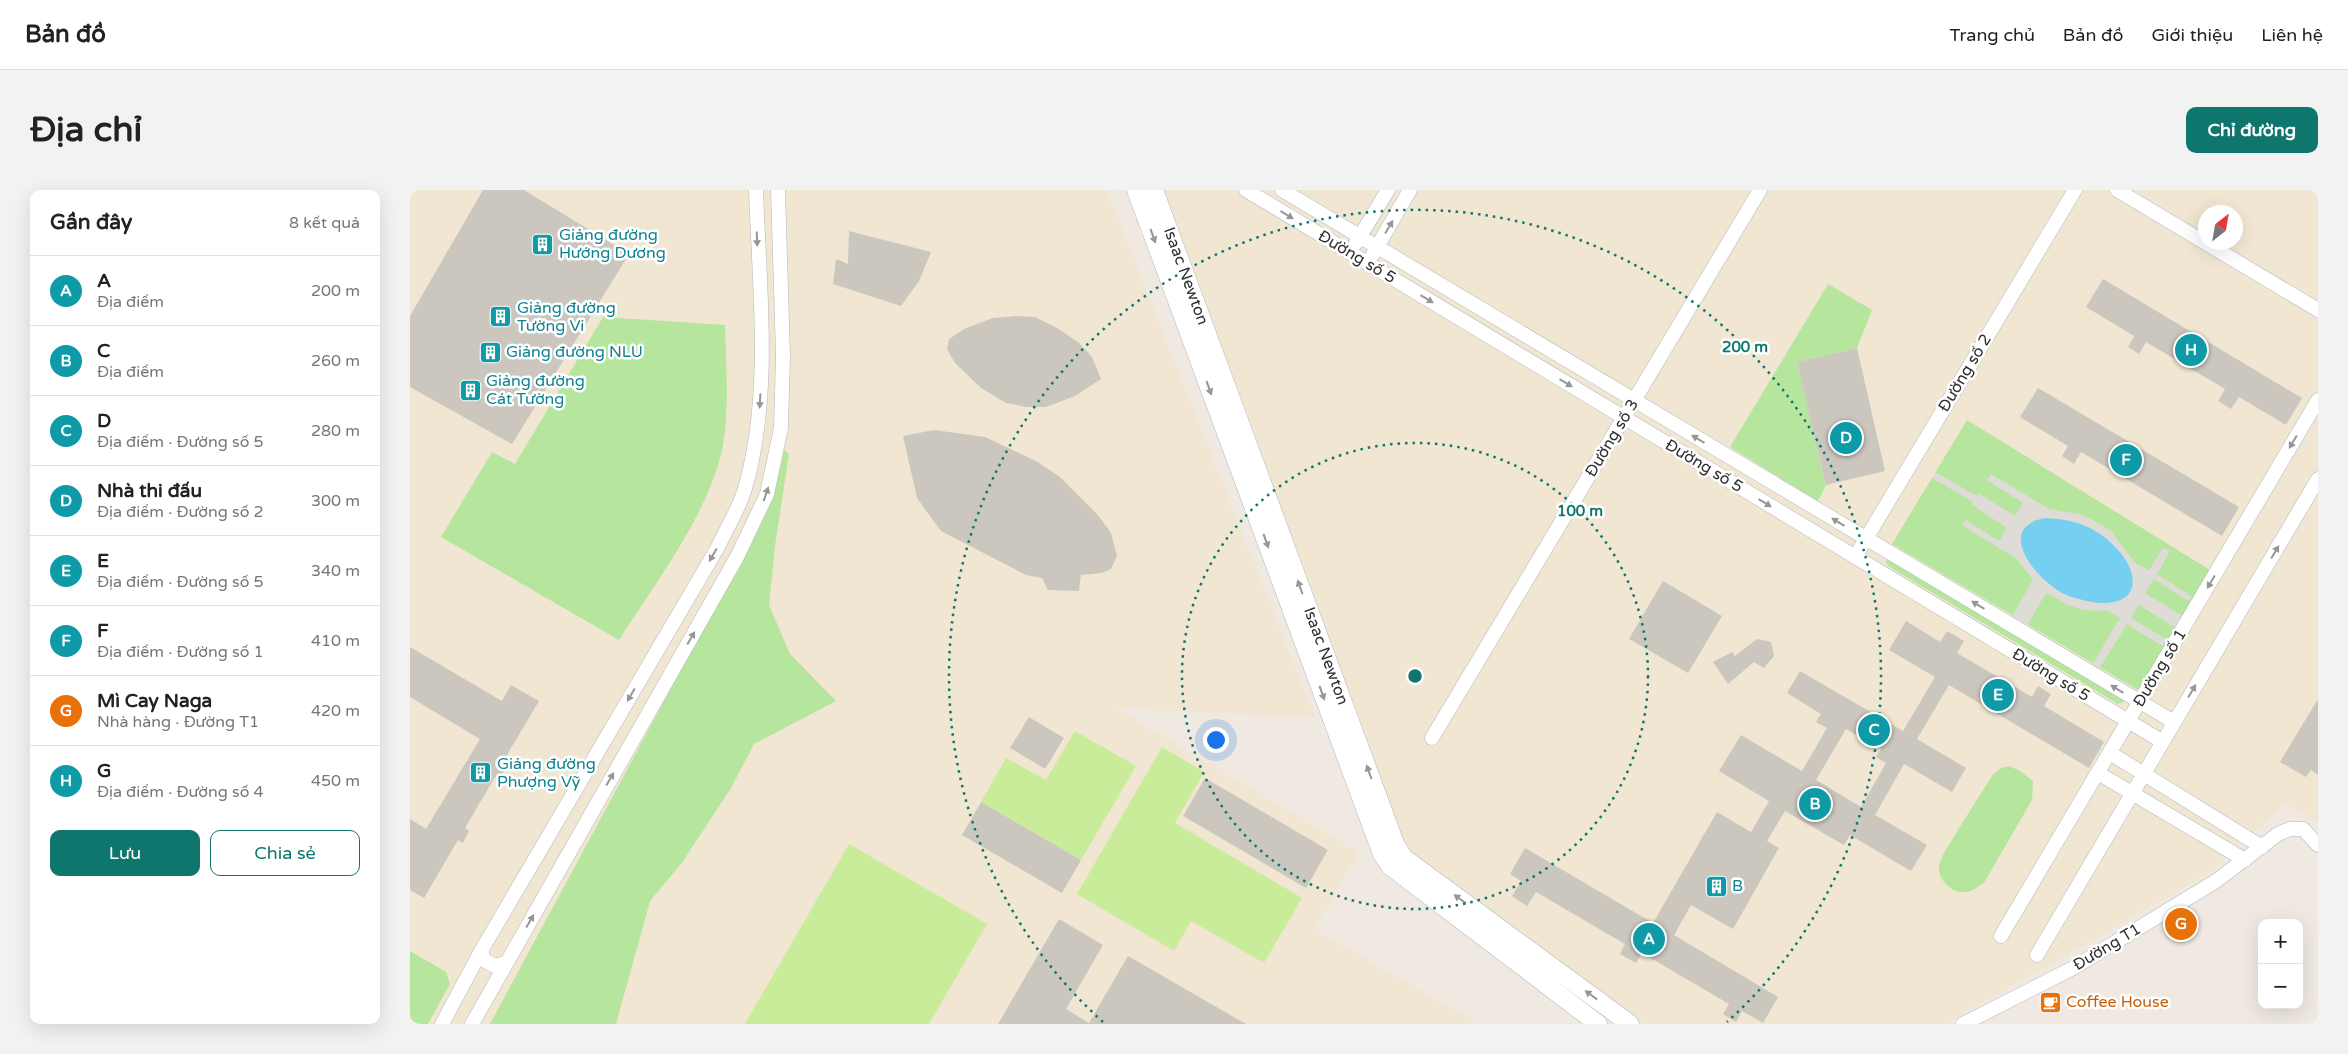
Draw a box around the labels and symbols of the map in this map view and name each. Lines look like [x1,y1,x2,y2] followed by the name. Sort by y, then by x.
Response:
[2198,205,2243,250] north arrow
[1281,211,1294,220] one-way arrow
[1384,220,1393,233] one-way arrow
[1159,224,1213,328] street label: Isaac Newton
[559,225,666,263] place label: Giảng đường Hướng Dương
[1314,226,1400,288] street label: Đường số 5
[1149,229,1157,244] one-way arrow
[753,231,761,247] one-way arrow
[531,232,555,256] building icon: Giảng đường Hướng Dương
[1420,294,1433,303] one-way arrow
[517,298,616,336] place label: Giảng đường Tường Vi
[489,305,513,329] building icon: Giảng đường Tường Vi
[1934,330,1996,416] street label: Đường số 2
[2175,331,2207,369] pin: H
[1722,338,1768,356] text: 200 m
[478,340,502,364] building icon: Giảng đường NLU
[506,342,643,362] place label: Giảng đường NLU
[486,371,585,409] place label: Giảng đường Cát Tường
[458,378,482,402] building icon: Giảng đường Cát Tường
[1559,378,1572,387] one-way arrow
[1205,381,1213,396] one-way arrow
[755,393,763,409] one-way arrow
[1581,395,1643,481] street label: Đường số 3
[1830,419,1862,457] pin: D
[1692,434,1705,443] one-way arrow
[1661,435,1747,497] street label: Đường số 5
[2289,436,2298,449] one-way arrow
[2110,441,2142,479] pin: F
[763,487,770,502] one-way arrow
[1758,498,1771,507] one-way arrow
[1557,502,1603,520] text: 100 m
[1831,518,1845,527] one-way arrow
[1263,533,1270,548] one-way arrow
[2271,545,2280,558] one-way arrow
[708,548,717,561] one-way arrow
[2206,576,2215,589] one-way arrow
[1296,579,1303,594] one-way arrow
[1971,601,1984,610] one-way arrow
[1299,604,1353,708] street label: Isaac Newton
[2129,625,2191,711] street label: Đường số 1
[686,632,695,645] one-way arrow
[2008,644,2094,706] street label: Đường số 5
[1406,667,1424,685] centre of rings
[1982,676,2014,714] pin: E
[2111,684,2124,693] one-way arrow
[2188,685,2197,698] one-way arrow
[1318,686,1326,701] one-way arrow
[626,688,635,701] one-way arrow
[1858,711,1890,749] pin: C
[1203,727,1229,753] your location
[497,754,596,792] place label: Giảng đường Phượng Vỹ
[469,761,493,785] building icon: Giảng đường Phượng Vỹ
[1365,764,1373,779] one-way arrow
[606,773,615,786] one-way arrow
[1799,785,1831,823] pin: B
[1704,874,1728,898] building icon: B
[1732,876,1743,896] place label: B
[1453,894,1467,904] one-way arrow
[2165,905,2197,943] pin: G
[526,913,534,928] one-way arrow
[2070,919,2144,975] street label: Đường T1
[1633,920,1665,958] pin: A
[1584,990,1598,1000] one-way arrow
[2038,990,2062,1014] cafe icon: Coffee House
[2066,992,2169,1012] place label: Coffee House

